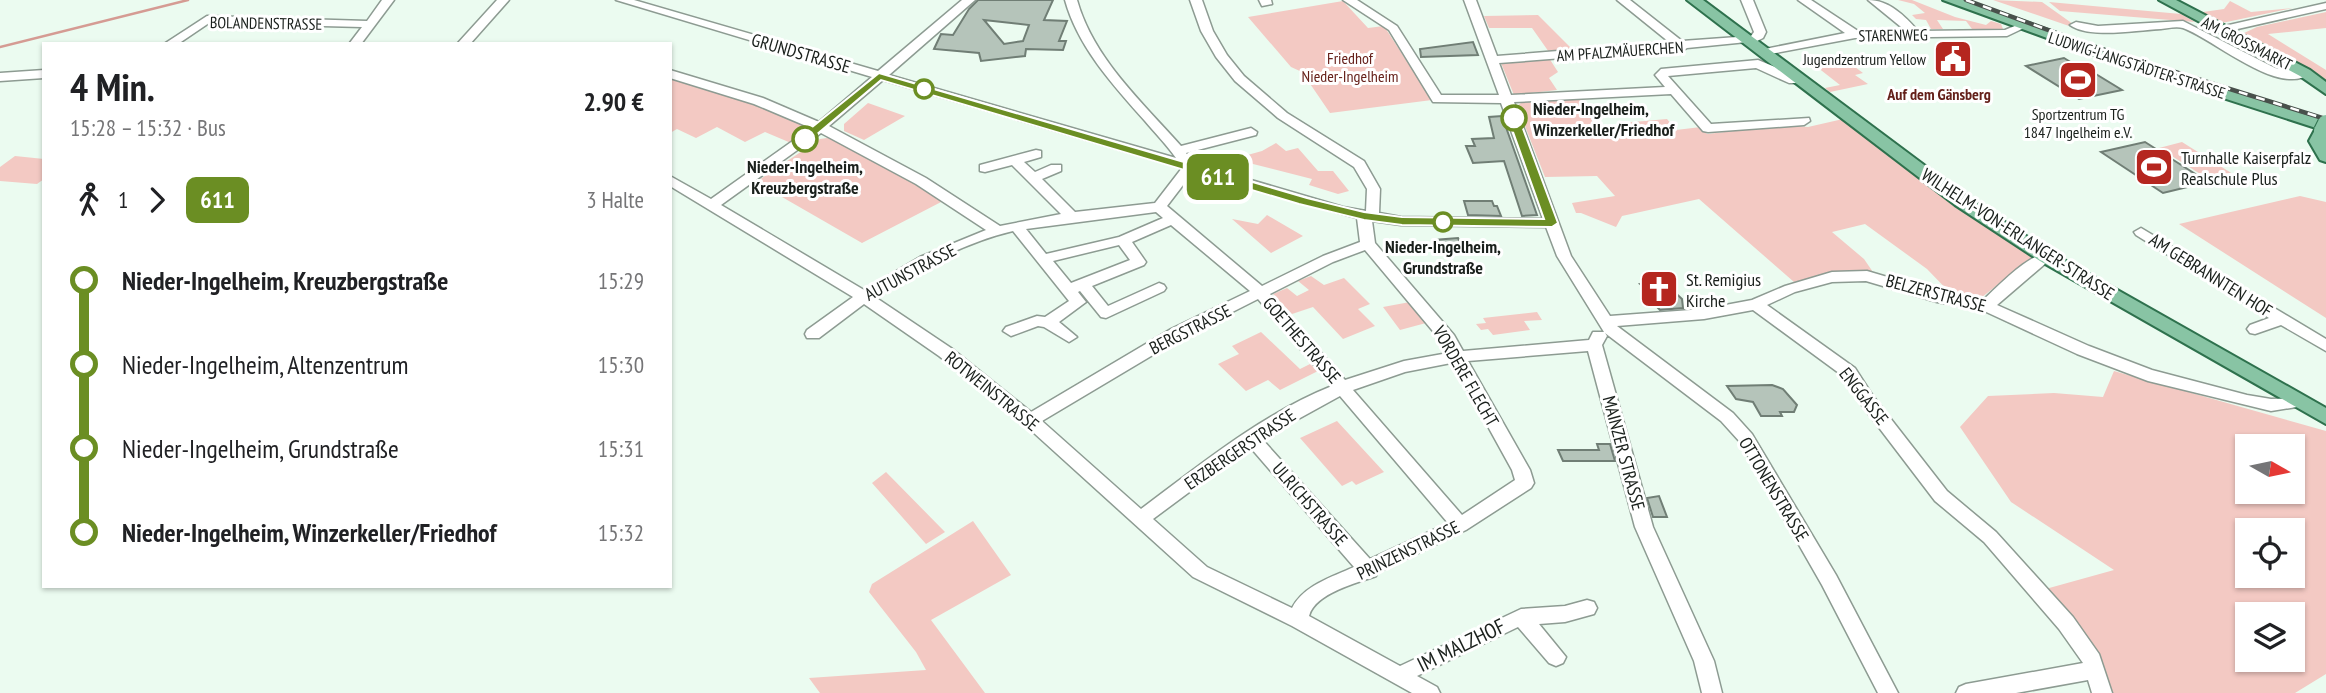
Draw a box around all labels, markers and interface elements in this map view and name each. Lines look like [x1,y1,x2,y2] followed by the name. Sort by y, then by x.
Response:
[210,12,323,34] street label: BOLANDENSTRASSE
[2198,12,2296,74] street label: AM GROSSMARKT
[1858,24,1928,46] street label: STARENWEG
[2046,27,2228,103] street label: LUDWIG-LANGSTÄDTER-STRASSE
[749,28,853,78] street label: GRUNDSTRASSE
[1556,37,1684,65] street label: AM PFALZMÄUERCHEN
[1932,38,1974,80] public building icon: Jugendzentrum Yellow
[1302,48,1398,86] park label: Friedhof Nieder-Ingelheim
[1802,49,1927,69] place label: Jugendzentrum Yellow
[2057,59,2099,101] sports icon: Sportzentrum TG 1847 Ingelheim e.V.
[70,62,155,111] text: 4 Min.
[914,79,934,99] unlabelled marker
[1886,84,1991,104] district label: Auf dem Gänsberg
[583,85,644,118] text: 2.90 €
[1532,97,1675,141] place label: Nieder-Ingelheim, Winzerkeller/Friedhof
[2024,104,2132,142] place label: Sportzentrum TG 1847 Ingelheim e.V.
[1501,105,1527,131] marker: Nieder-Ingelheim, Winzerkeller/Friedhof
[70,113,226,142] text: 15:28 – 15:32 · Bus
[792,126,818,152] marker: Nieder-Ingelheim, Kreuzbergstraße
[2133,146,2175,188] sports icon: Turnhalle Kaiserpfalz Realschule Plus
[2181,146,2311,190] place label: Turnhalle Kaiserpfalz Realschule Plus
[1178,154,1258,200] line badge: 611
[747,155,863,199] place label: Nieder-Ingelheim, Kreuzbergstraße
[1201,161,1235,192] text: 611
[1917,163,2119,305] street label: WILHELM-VON-ERLANGER-STRASSE
[70,181,108,219] icon: walk
[138,181,176,219] icon: forward
[200,184,235,215] text: 611
[118,185,128,214] text: 1
[586,185,644,214] text: 3 Halte
[1433,212,1453,232] marker: Nieder-Ingelheim, Grundstraße
[2145,228,2277,322] street label: AM GEBRANNTEN HOF
[1385,235,1501,279] place label: Nieder-Ingelheim, Grundstraße
[860,238,960,306] street label: AUTUNSTRASSE
[122,264,448,297] text: Nieder-Ingelheim, Kreuzbergstraße
[598,266,644,295] text: 15:29
[1638,268,1680,310] church icon: St. Remigius Kirche
[1686,268,1761,312] place label: St. Remigius Kirche
[1883,269,1989,317] street label: BELZERSTRASSE
[1258,292,1346,388] street label: GOETHESTRASSE
[1145,299,1235,359] street label: BERGSTRASSE
[1427,321,1504,430] street label: VORDERE FLECHT
[940,346,1044,436] street label: ROTWEINSTRASSE
[122,348,408,381] text: Nieder-Ingelheim, Altenzentrum
[598,350,644,379] text: 15:30
[1834,363,1894,429] street label: ENGGASSE
[1598,393,1650,513] street label: MAINZER STRASSE
[1180,403,1300,495] street label: ERZBERGERSTRASSE
[122,432,399,465] text: Nieder-Ingelheim, Grundstraße
[1734,433,1814,545] street label: OTTONENSTRASSE
[598,434,644,463] text: 15:31
[2235,434,2305,504] north arrow
[2235,434,2305,672] map controls
[1267,458,1353,550] street label: ULRICHSTRASSE
[1353,515,1463,585] street label: PRINZENSTRASSE
[122,516,496,549] text: Nieder-Ingelheim, Winzerkeller/Friedhof
[598,518,644,547] text: 15:32
[2235,518,2305,588] button: locate
[2235,602,2305,672] button: layers
[1413,612,1509,678] street label: IM MALZHOF

